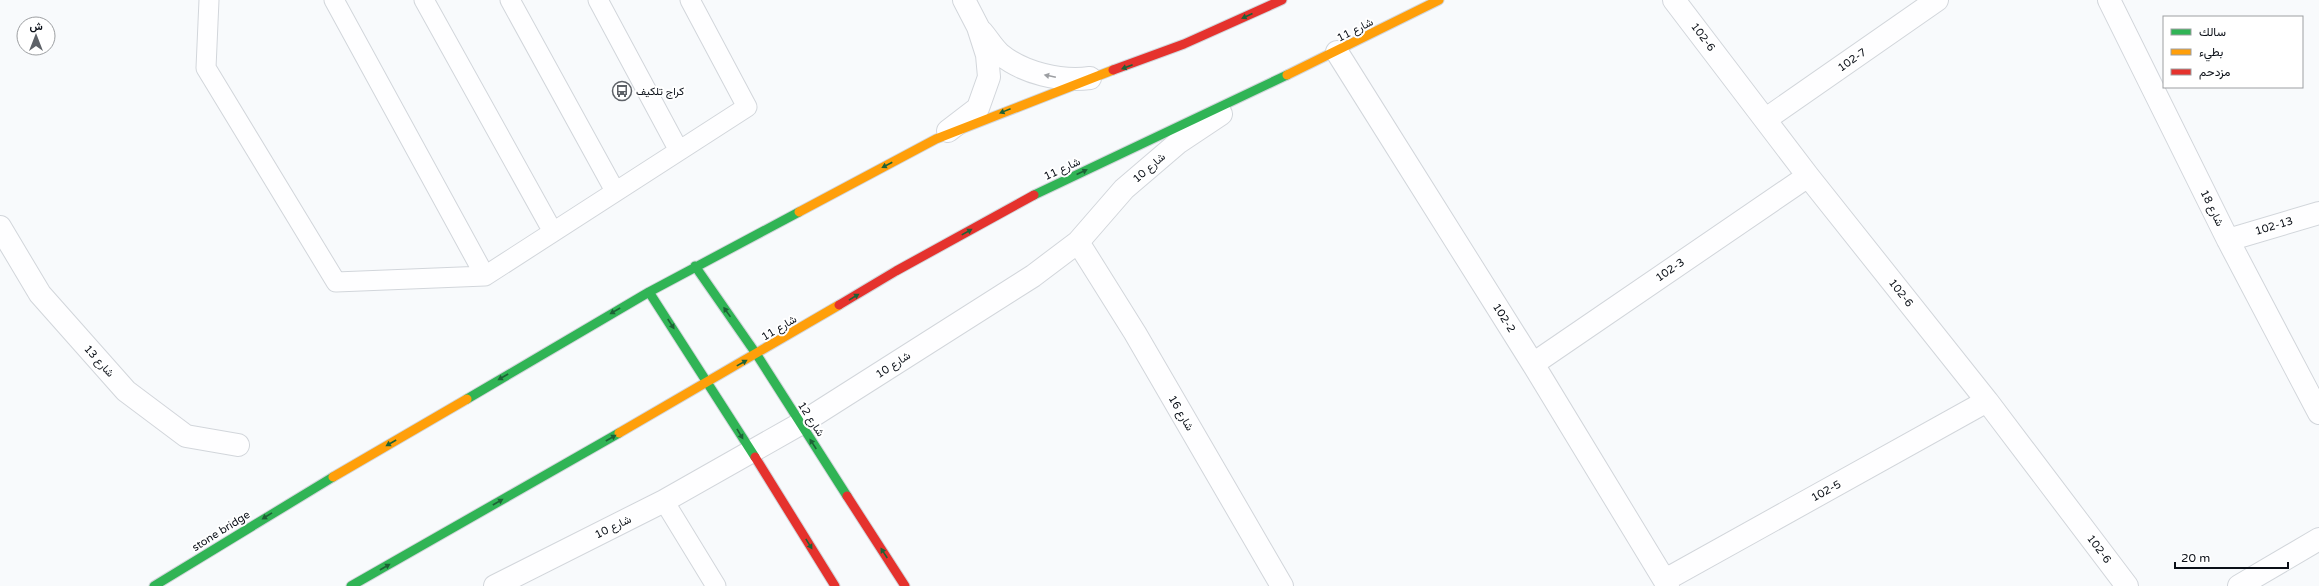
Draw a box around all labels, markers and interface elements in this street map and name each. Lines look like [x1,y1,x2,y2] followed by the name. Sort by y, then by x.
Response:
[1241,13,1252,19] one-way arrow
[1335,15,1376,45] street label: شارع 11
[16,16,56,56] north arrow
[2163,16,2303,88] legend
[29,20,43,33] text: ش
[1688,20,1718,54] street label: 102-6
[2199,25,2226,39] text: سالك
[1835,45,1869,74] street label: 102-7
[2199,45,2223,62] text: بطيء
[1120,64,1132,70] one-way arrow
[2199,65,2230,80] text: مزدحم
[1044,72,1056,78] one-way arrow
[611,80,633,102] bus stop icon: كراج تلكيف
[636,85,684,99] place label: كراج تلكيف
[998,109,1010,115] one-way arrow
[1130,150,1169,186] street label: شارع 10
[1042,155,1083,184] street label: شارع 11
[881,162,893,169] one-way arrow
[1077,169,1088,175] one-way arrow
[2197,188,2226,229] street label: شارع 18
[2253,214,2295,238] street label: 102-13
[961,229,973,236] one-way arrow
[1653,256,1687,284] street label: 102-3
[1886,276,1916,310] street label: 102-6
[848,293,860,300] one-way arrow
[1490,301,1518,335] street label: 102-2
[723,307,731,317] one-way arrow
[610,308,621,315] one-way arrow
[759,312,800,344] street label: شارع 11
[667,319,674,330] one-way arrow
[80,342,117,381] street label: شارع 13
[873,349,914,382] street label: شارع 10
[737,360,748,366] one-way arrow
[497,374,509,381] one-way arrow
[1165,393,1196,434] street label: شارع 16
[794,399,827,440] street label: شارع 12
[736,429,744,439] one-way arrow
[605,434,617,441] one-way arrow
[385,439,397,446] one-way arrow
[809,439,817,449] one-way arrow
[1809,477,1843,504] street label: 102-5
[492,499,504,506] one-way arrow
[190,508,252,554] street label: stone bridge
[262,512,272,520] one-way arrow
[593,513,634,542] street label: شارع 10
[2084,532,2114,566] street label: 102-6
[805,539,813,550] one-way arrow
[2175,544,2288,570] scale bar
[880,548,888,558] one-way arrow
[2181,551,2210,565] text: 20 m
[379,563,391,570] one-way arrow

